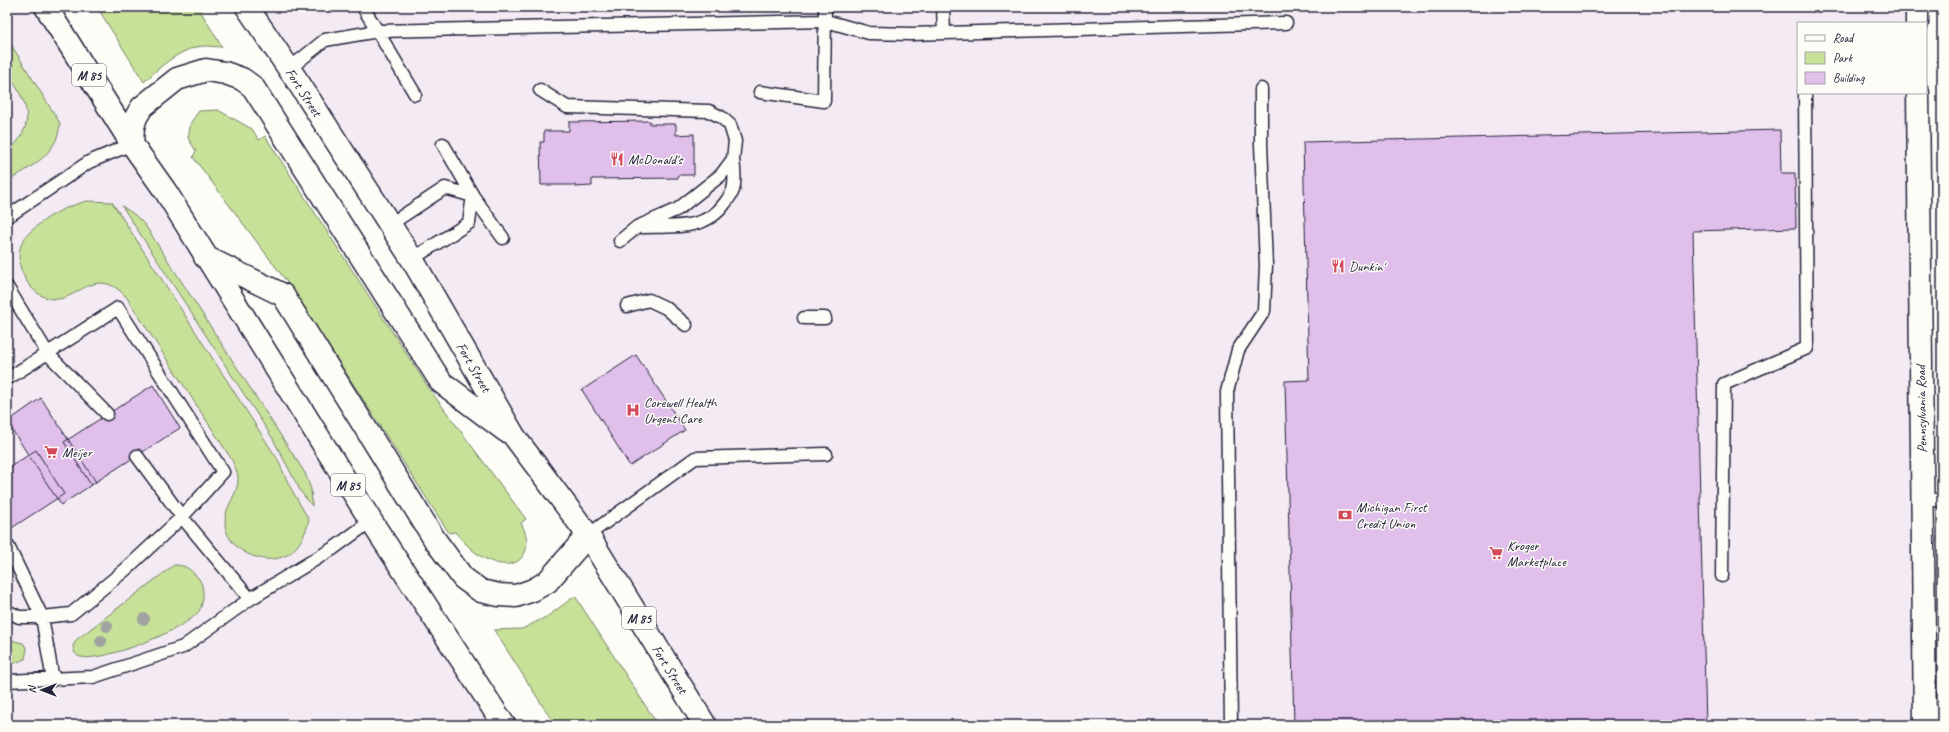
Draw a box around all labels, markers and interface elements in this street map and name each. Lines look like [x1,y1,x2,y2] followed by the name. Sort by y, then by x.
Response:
[1797,22,1927,94] legend
[1833,30,1855,46] text: Road
[1833,50,1854,66] text: Park
[72,64,106,86] road number: M 85
[282,65,326,121] street label: Fort Street
[1833,70,1865,86] text: Building
[609,151,625,167] restaurant icon: McDonald's
[628,151,684,168] place label: McDonald's
[1330,258,1346,274] restaurant icon: Dunkin'
[1349,258,1388,275] place label: Dunkin'
[453,339,495,396] street label: Fort Street
[1912,363,1931,453] street label: Pennsylvania Road
[644,394,718,427] place label: Corewell Health Urgent Care
[625,402,641,418] hospital icon: Corewell Health Urgent Care
[43,444,59,460] supermarket icon: Meijer
[62,444,93,461] place label: Meijer
[331,474,365,496] road number: M 85
[1356,499,1428,532] place label: Michigan First Credit Union
[1337,507,1353,523] bank icon: Michigan First Credit Union
[1507,537,1567,570] place label: Kroger Marketplace
[1488,545,1504,561] supermarket icon: Kroger Marketplace
[622,607,656,629] road number: M 85
[648,642,692,698] street label: Fort Street
[22,670,62,710] north arrow
[25,684,39,693] text: N

